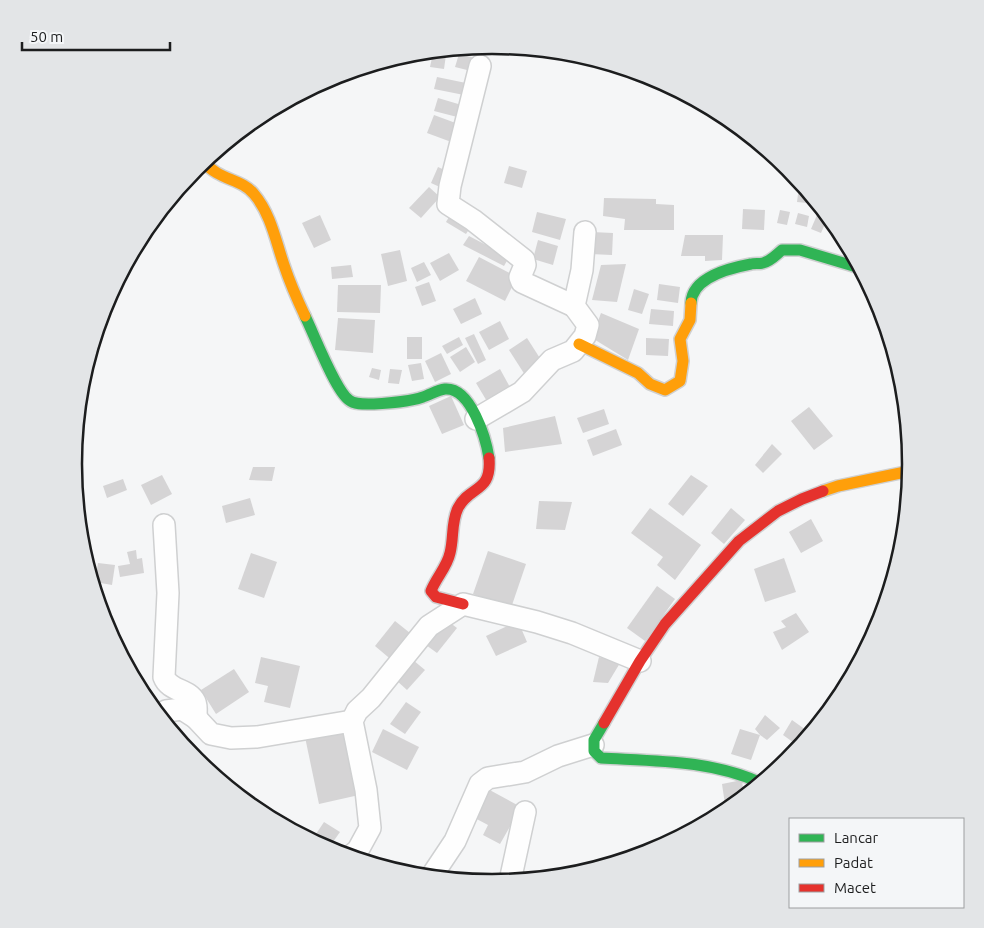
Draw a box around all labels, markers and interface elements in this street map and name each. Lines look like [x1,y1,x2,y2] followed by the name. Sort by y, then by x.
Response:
[22,20,170,52] scale bar
[30,28,63,45] text: 50 m
[789,818,964,908] legend
[834,829,879,846] text: Lancar
[834,854,873,871] text: Padat
[834,879,876,896] text: Macet

